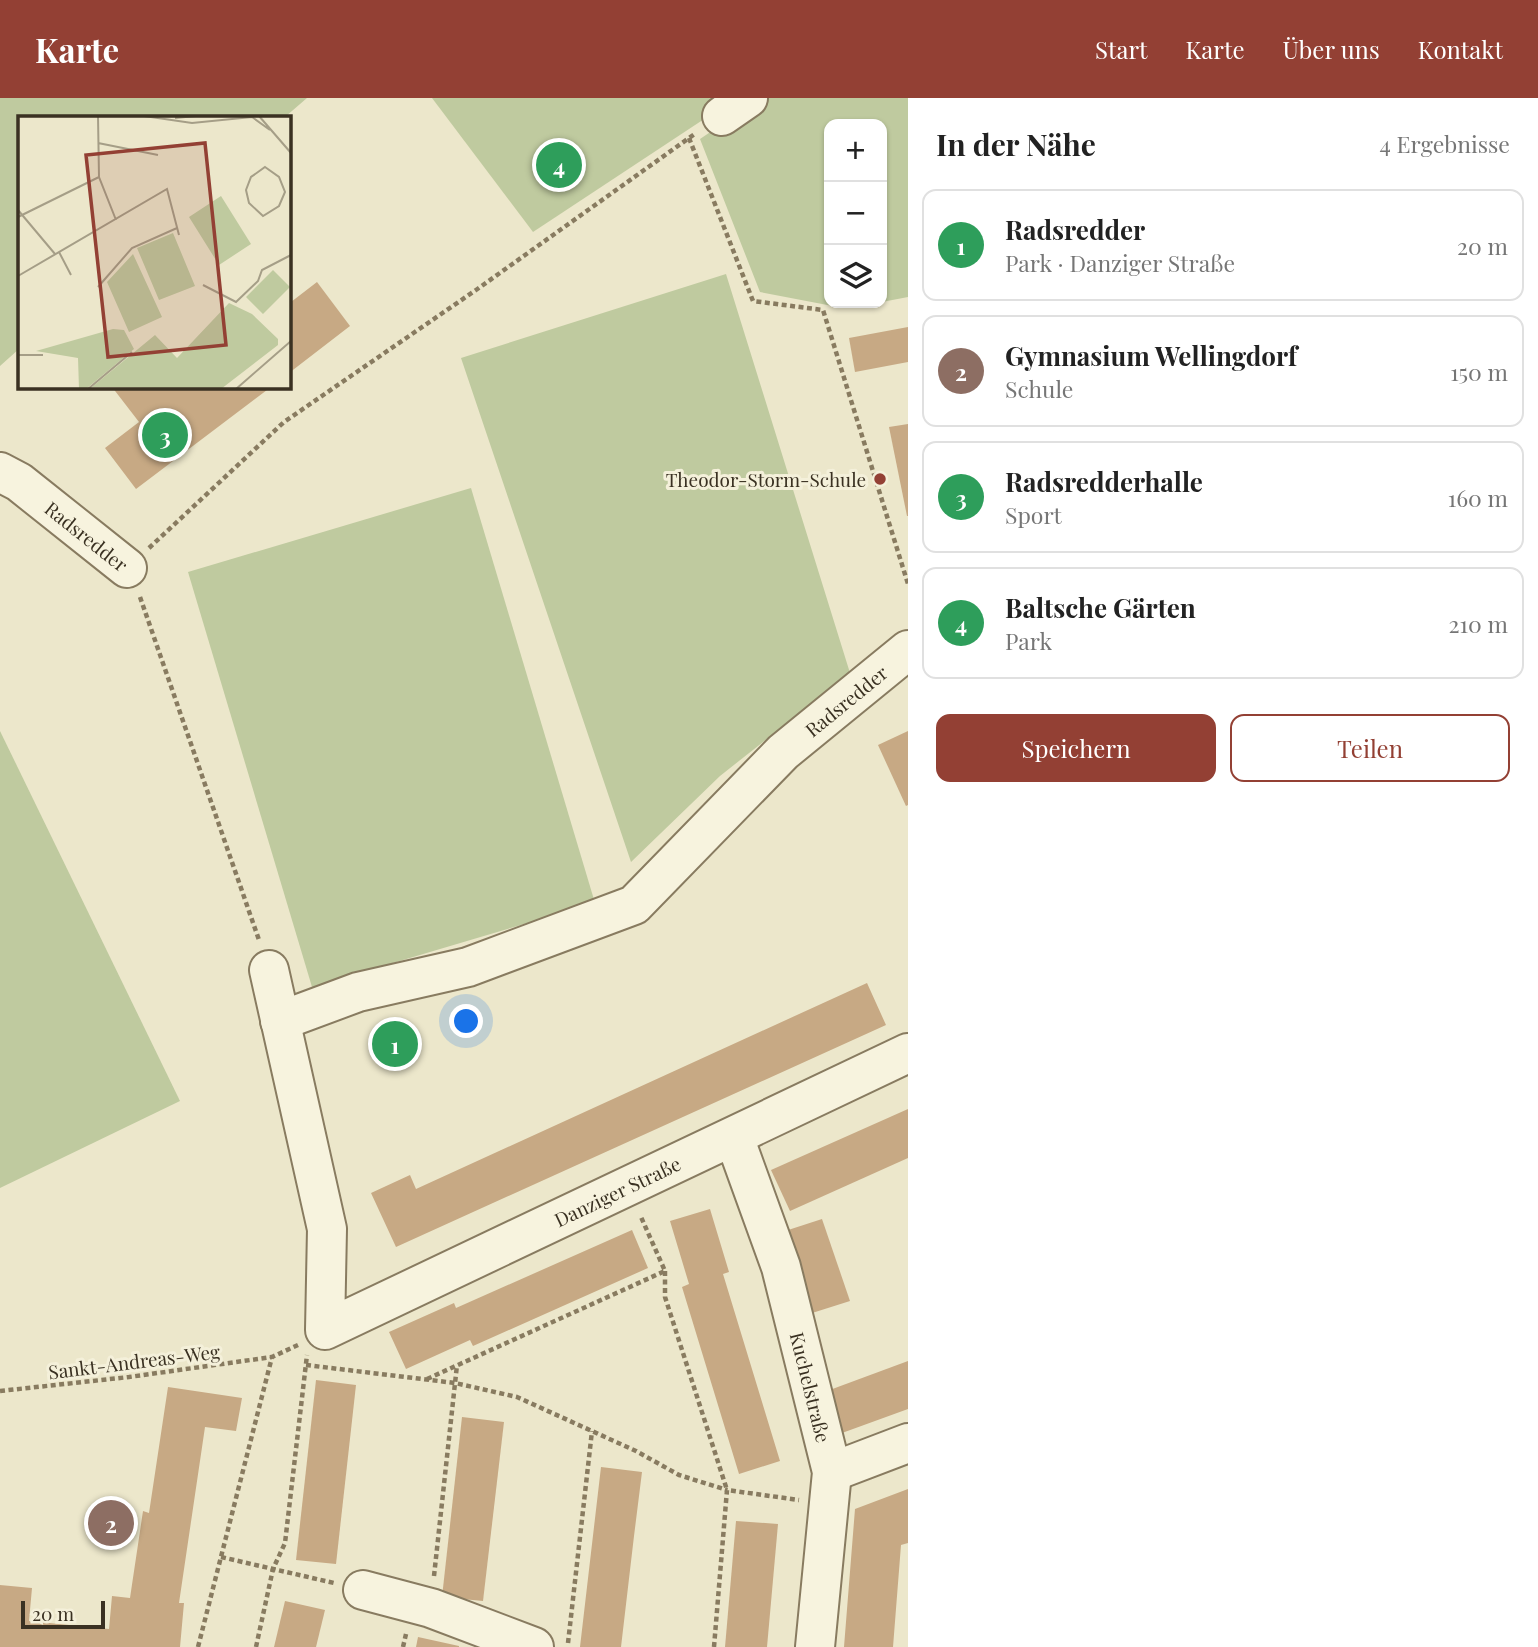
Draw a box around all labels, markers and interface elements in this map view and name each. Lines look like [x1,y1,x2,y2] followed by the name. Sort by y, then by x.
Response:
[35,27,119,71] text: Karte
[1095,33,1148,65] text: Start
[1186,33,1245,65] text: Karte
[1283,33,1380,65] text: Über uns
[1418,33,1503,65] text: Kontakt
[18,116,290,388] inset map
[824,119,887,308] map controls
[824,119,887,182] button: +
[936,124,1096,164] text: In der Nähe
[1379,128,1510,159] text: 4 Ergebnisse
[536,139,582,191] pin: 4
[824,182,887,245] button: −
[1005,212,1145,247] text: Radsredder
[957,230,965,261] text: 1
[1457,230,1508,261] text: 20 m
[824,245,887,308] button: layers
[1005,247,1235,278] text: Park · Danziger Straße
[1005,338,1297,373] text: Gymnasium Wellingdorf
[955,356,967,387] text: 2
[1450,356,1508,387] text: 150 m
[1005,373,1073,404] text: Schule
[142,409,188,461] pin: 3
[1005,464,1203,499] text: Radsredderhalle
[666,466,866,492] place label: Theodor-Storm-Schule
[872,471,888,487] marker: Theodor-Storm-Schule
[955,482,967,513] text: 3
[1448,482,1508,513] text: 160 m
[40,495,134,577] street label: Radsredder
[1005,499,1062,530] text: Sport
[1005,590,1196,625] text: Baltsche Gärten
[955,608,967,639] text: 4
[1449,608,1508,639] text: 210 m
[1005,625,1052,656] text: Park
[799,659,893,742] street label: Radsredder
[936,714,1216,782] button: Speichern
[1230,714,1510,782] button: Teilen
[449,1004,483,1038] your location
[372,1018,418,1070] pin: 1
[550,1150,685,1232] street label: Danziger Straße
[785,1329,837,1445] street label: Kuchelstraße
[47,1338,221,1384] street label: Sankt-Andreas-Weg
[88,1497,134,1549] pin: 2
[21,1598,105,1630] scale bar
[32,1600,74,1626] text: 20 m

